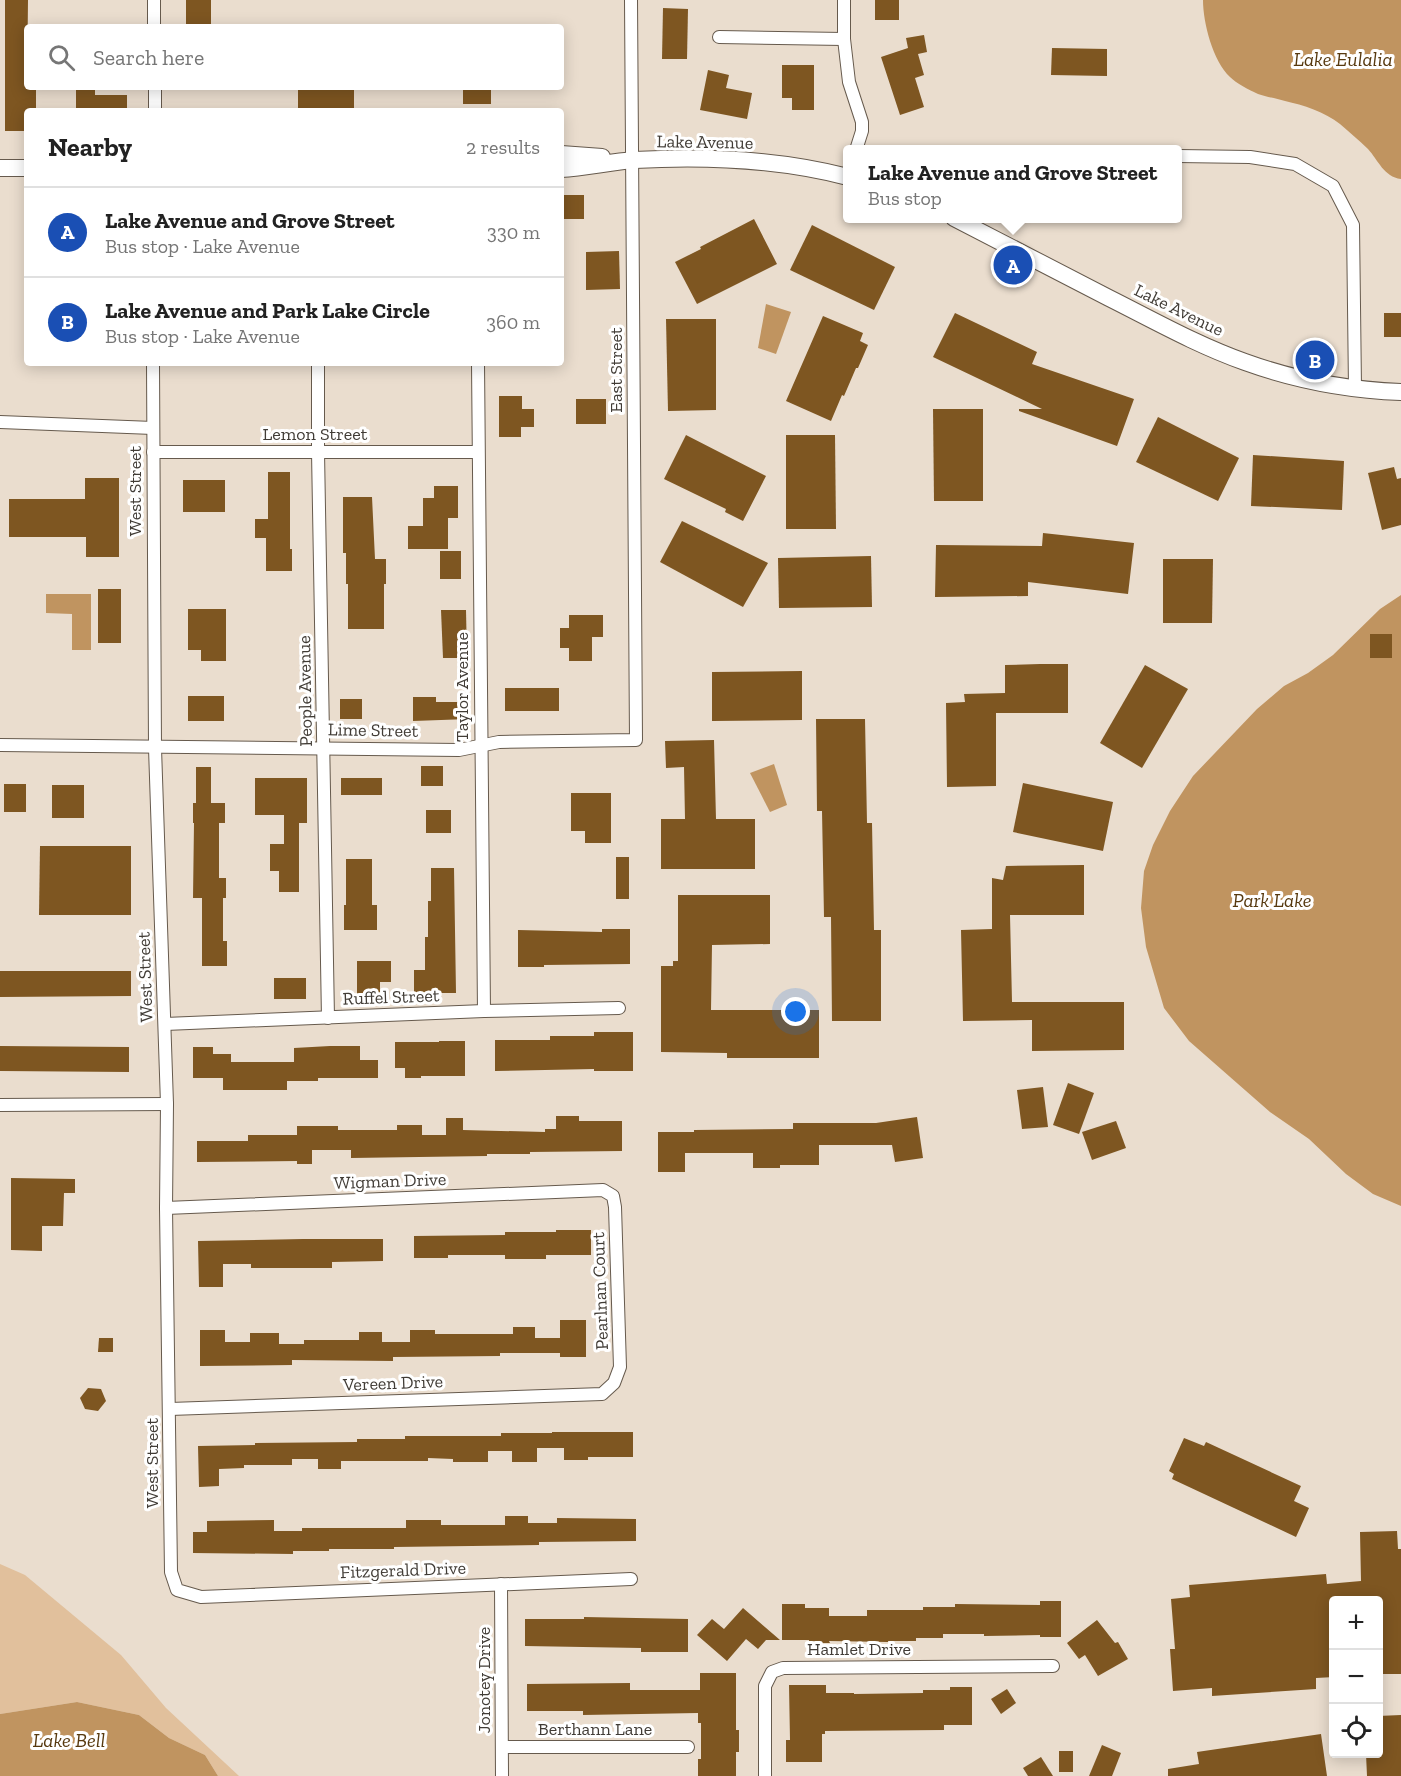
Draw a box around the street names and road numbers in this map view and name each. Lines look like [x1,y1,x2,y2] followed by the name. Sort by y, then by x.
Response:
[657,130,753,154] street label: Lake Avenue
[1131,279,1227,341] street label: Lake Avenue
[605,327,627,413] street label: East Street
[263,423,368,445] street label: Lemon Street
[124,445,146,536] street label: West Street
[451,632,473,742] street label: Taylor Avenue
[293,635,317,747] street label: People Avenue
[328,718,419,742] street label: Lime Street
[132,931,158,1023] street label: West Street
[342,984,440,1010] street label: Ruffel Street
[333,1168,447,1194] street label: Wigman Drive
[587,1231,613,1350] street label: Pearlnan Court
[342,1370,443,1396] street label: Vereen Drive
[141,1417,163,1508] street label: West Street
[340,1557,466,1583] street label: Fitzgerald Drive
[473,1627,495,1733] street label: Jonotey Drive
[807,1638,911,1660] street label: Hamlet Drive
[538,1718,652,1740] street label: Berthann Lane

